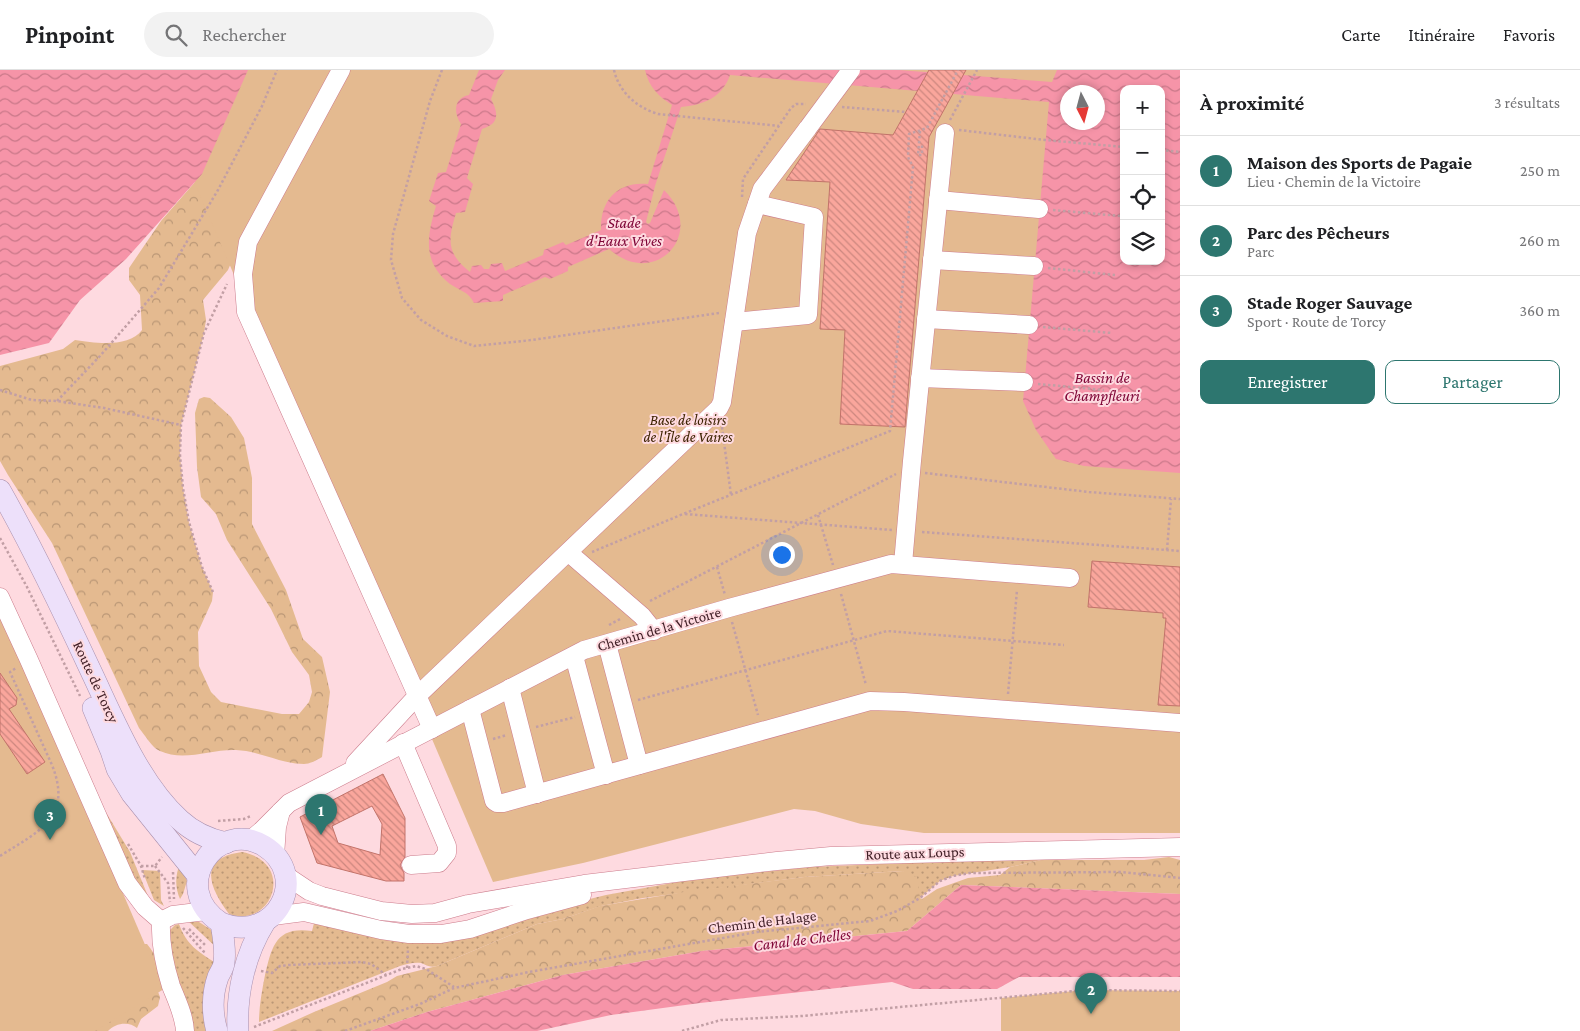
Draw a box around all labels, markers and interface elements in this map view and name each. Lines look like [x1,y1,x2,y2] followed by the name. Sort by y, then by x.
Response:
[144,12,494,57] search box
[25,21,114,48] text: Pinpoint
[162,21,190,49] icon: search
[202,24,287,45] text: Rechercher
[1341,25,1380,45] text: Carte
[1408,25,1475,45] text: Itinéraire
[1503,25,1555,45] text: Favoris
[1060,85,1105,130] north arrow
[1120,85,1165,265] map controls
[1120,85,1165,130] button: +
[1200,91,1304,115] text: À proximité
[1494,94,1560,111] text: 3 résultats
[1120,130,1165,175] button: −
[1247,152,1472,173] text: Maison des Sports de Pagaie
[1213,162,1219,179] text: 1
[1520,162,1560,179] text: 250 m
[1247,173,1421,190] text: Lieu · Chemin de la Victoire
[1120,175,1165,220] button: locate
[586,214,662,249] water label: Stade d'Eaux Vives
[1120,220,1165,265] button: layers
[1247,222,1390,243] text: Parc des Pêcheurs
[1212,232,1220,249] text: 2
[1519,232,1560,249] text: 260 m
[1247,243,1274,260] text: Parc
[1247,292,1412,313] text: Stade Roger Sauvage
[1212,302,1220,319] text: 3
[1519,302,1560,319] text: 360 m
[1247,313,1386,330] text: Sport · Route de Torcy
[1200,360,1375,404] button: Enregistrer
[1385,360,1560,404] button: Partager
[1064,369,1141,405] water label: Bassin de Champfleuri
[643,412,733,445] park label: Base de loisirs de l'Île de Vaires
[769,542,795,568] your location
[595,604,723,654] street label: Chemin de la Victoire
[69,639,122,726] street label: Route de Torcy
[305,794,337,835] pin: 1
[34,799,66,840] pin: 3
[865,843,965,864] street label: Route aux Loups
[707,907,818,938] street label: Chemin de Halage
[752,925,852,954] water label: Canal de Chelles
[1075,973,1107,1014] pin: 2

